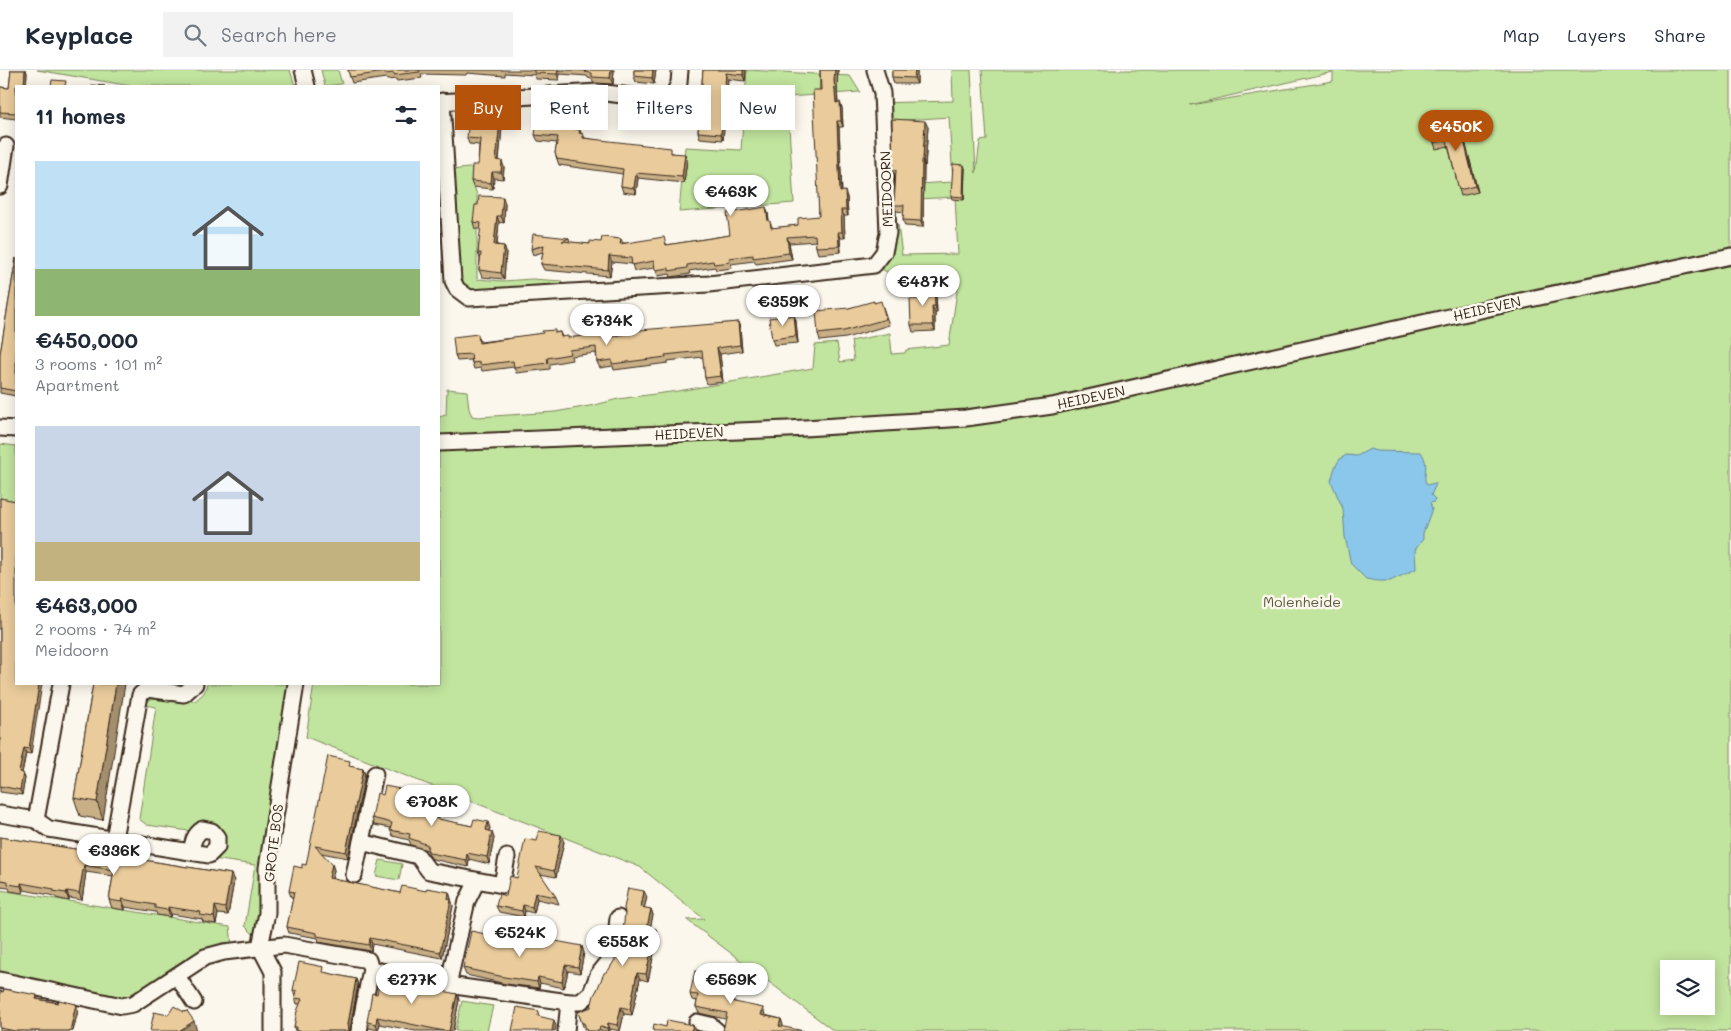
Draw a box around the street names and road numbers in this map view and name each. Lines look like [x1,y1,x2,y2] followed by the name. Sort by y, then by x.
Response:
[875,150,897,228] street label: MEIDOORN
[1451,291,1523,325] street label: HEIDEVEN
[1055,381,1127,413] street label: HEIDEVEN
[654,422,724,444] street label: HEIDEVEN
[259,803,287,883] street label: GROTE BOS

